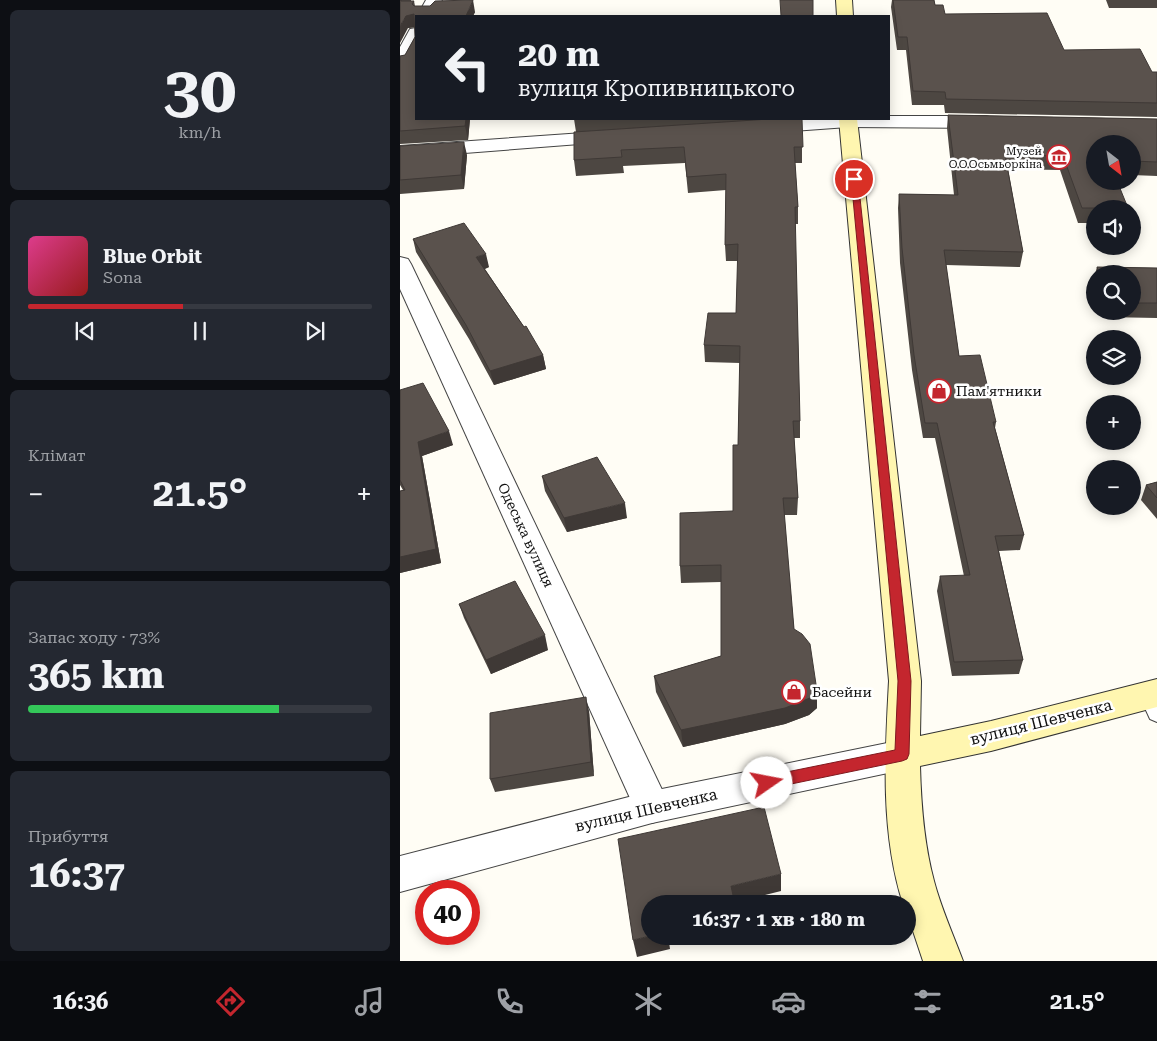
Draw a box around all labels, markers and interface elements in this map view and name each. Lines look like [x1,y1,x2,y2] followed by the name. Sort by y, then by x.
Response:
[518,34,600,75] text: 20 m
[435,35,500,100] icon: left
[164,52,236,128] text: 30
[518,76,795,101] text: вулиця Кропивницького
[179,123,221,142] text: km/h
[1086,135,1141,190] north arrow
[1086,135,1141,515] map controls
[1046,144,1072,170] museum icon: Музей О.О.Осьмьоркіна
[949,145,1042,171] place label: Музей О.О.Осьмьоркіна
[833,158,875,200] pin
[840,165,868,193] icon: arrive
[1086,200,1141,255] button: sound
[103,245,202,268] text: Blue Orbit
[1086,265,1141,320] button: search
[103,268,142,287] text: Sona
[71,317,99,345] icon: previous
[186,317,214,345] icon: pause
[301,317,329,345] icon: next
[1086,330,1141,385] button: layers
[926,378,952,404] shop icon: Пам'ятники
[956,383,1042,399] place label: Пам'ятники
[1086,395,1141,450] button: +
[28,446,86,465] text: Клімат
[1086,460,1141,515] button: −
[153,471,247,515] text: 21.5°
[28,478,44,511] text: −
[356,478,372,511] text: +
[495,480,557,590] street label: Одеська вулиця
[28,628,160,647] text: Запас ходу · 73%
[28,653,164,697] text: 365 km
[781,679,807,705] shop icon: Басейни
[812,684,872,700] place label: Басейни
[968,695,1114,749] street label: вулиця Шевченка
[740,756,792,808] position arrow
[573,784,719,836] street label: вулиця Шевченка
[28,827,108,846] text: Прибуття
[28,852,125,896] text: 16:37
[415,880,480,945] speed limit sign: 40
[692,908,865,931] text: 16:37 · 1 хв · 180 m
[213,984,248,1019] icon: directions
[352,984,387,1019] icon: music
[492,984,527,1019] icon: phone
[631,984,666,1019] icon: climate
[771,984,806,1019] icon: car
[910,984,945,1019] icon: filters
[52,989,108,1014] text: 16:36
[1050,989,1105,1014] text: 21.5°

